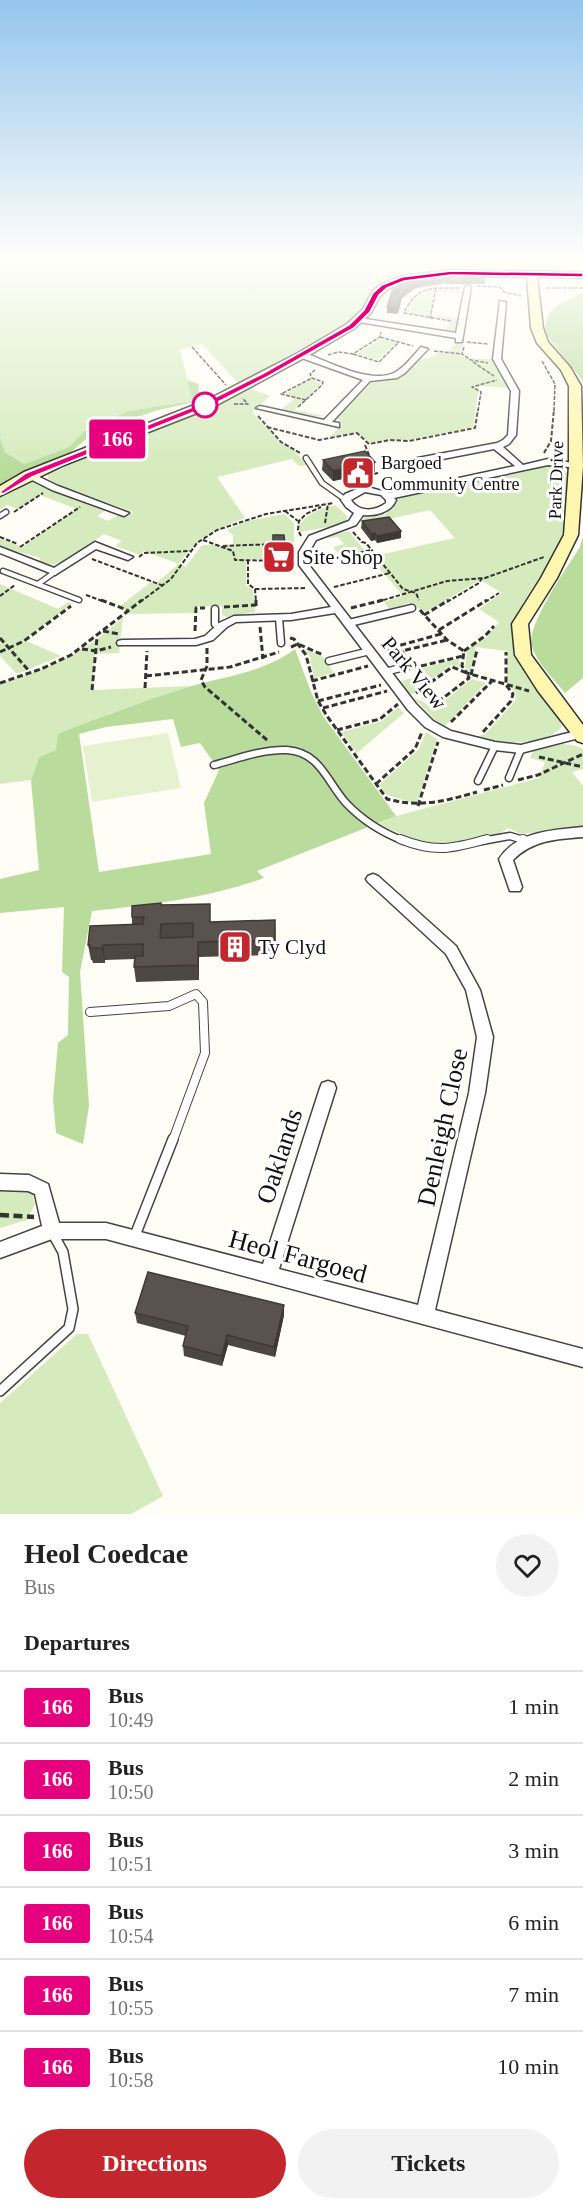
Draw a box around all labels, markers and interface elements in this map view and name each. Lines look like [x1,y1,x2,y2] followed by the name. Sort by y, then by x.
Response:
[192,392,218,418] unlabelled marker
[82,420,152,458] line badge: 166
[101,427,133,451] text: 166
[545,440,567,520] street label: Park Drive
[381,453,520,494] place label: Bargoed Community Centre
[340,455,376,491] public building icon: Bargoed Community Centre
[261,539,297,575] supermarket icon: Site Shop
[302,545,383,569] place label: Site Shop
[377,632,452,715] street label: Park View
[217,929,253,965] building icon: Ty Clyd
[258,935,326,959] place label: Ty Clyd
[412,1045,473,1209] street label: Denleigh Close
[251,1105,308,1207] street label: Oaklands
[226,1224,370,1289] street label: Heol Fargoed
[496,1534,559,1597] button: heart
[24,1538,188,1569] text: Heol Coedcae
[24,1576,55,1598] text: Bus
[24,1630,130,1655] text: Departures
[108,1683,143,1708] text: Bus
[508,1694,559,1719] text: 1 min
[41,1695,73,1719] text: 166
[108,1709,154,1731] text: 10:49
[108,1755,143,1780] text: Bus
[508,1766,559,1791] text: 2 min
[41,1767,73,1791] text: 166
[108,1781,154,1803] text: 10:50
[108,1827,143,1852] text: Bus
[508,1838,559,1863] text: 3 min
[41,1839,73,1863] text: 166
[108,1853,154,1875] text: 10:51
[108,1899,143,1924] text: Bus
[508,1910,559,1935] text: 6 min
[41,1911,73,1935] text: 166
[108,1925,154,1947] text: 10:54
[108,1971,143,1996] text: Bus
[508,1982,559,2007] text: 7 min
[41,1983,73,2007] text: 166
[108,1997,154,2019] text: 10:55
[108,2043,143,2068] text: Bus
[497,2054,559,2079] text: 10 min
[41,2055,73,2079] text: 166
[108,2069,154,2091] text: 10:58
[24,2129,286,2198] button: Directions
[298,2129,559,2198] button: Tickets

